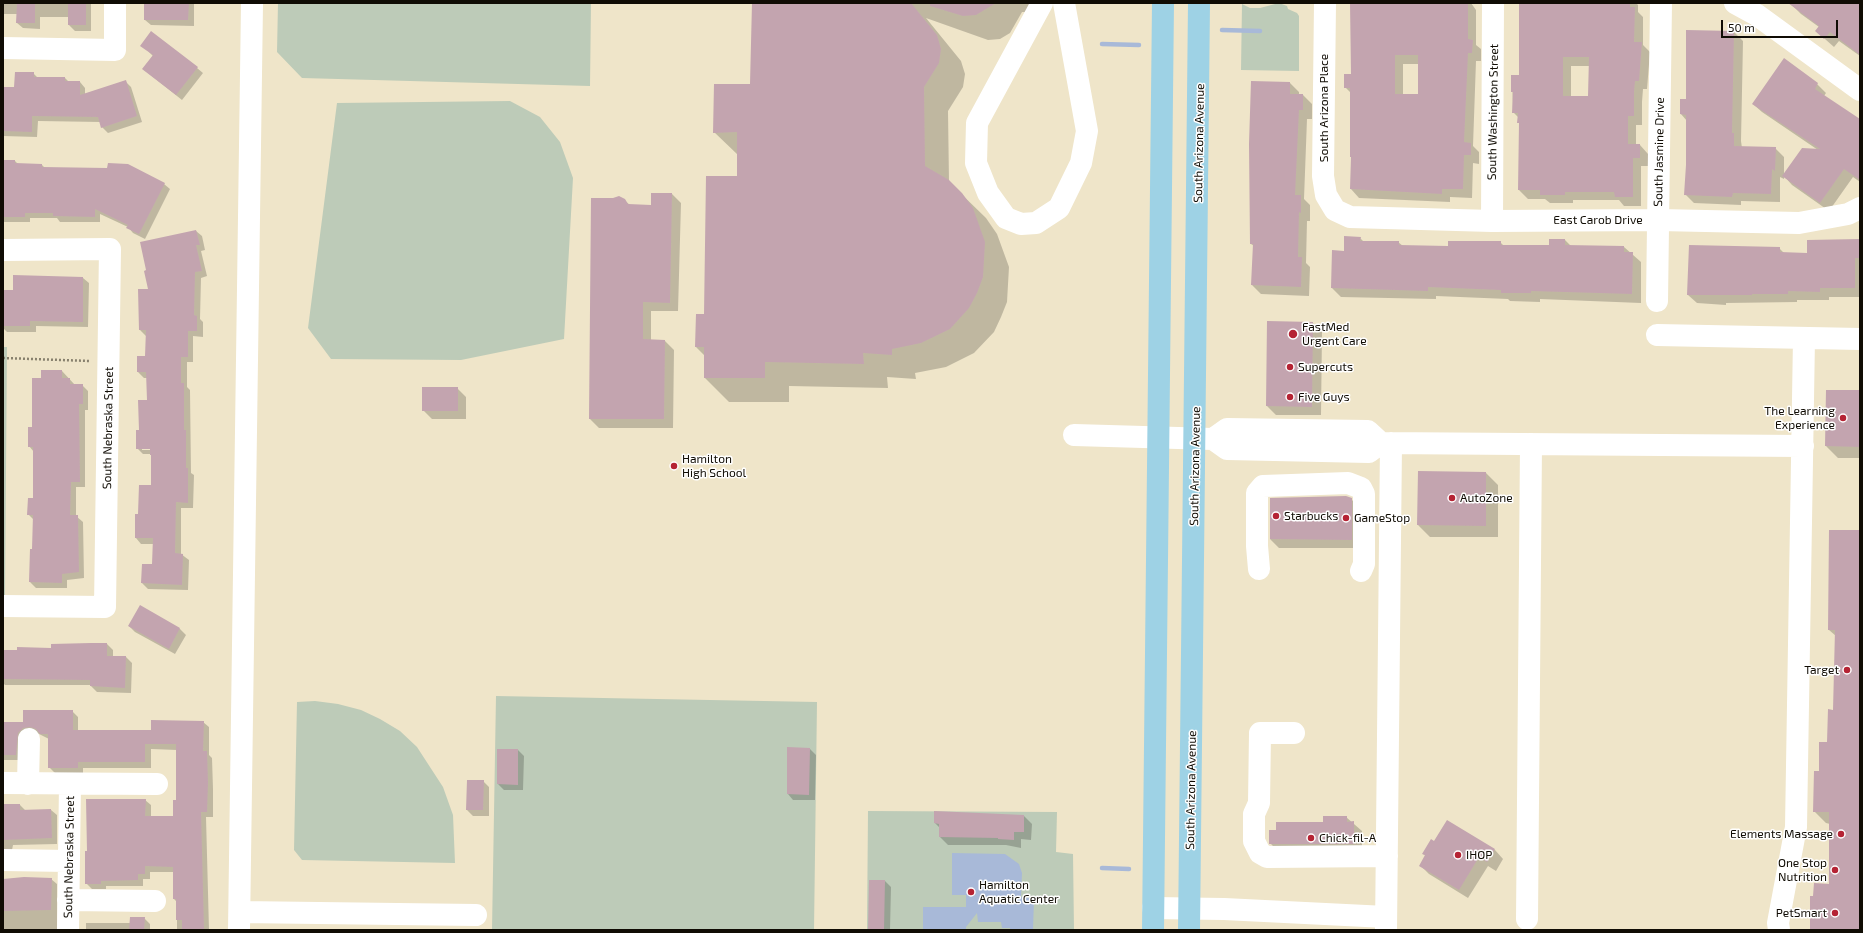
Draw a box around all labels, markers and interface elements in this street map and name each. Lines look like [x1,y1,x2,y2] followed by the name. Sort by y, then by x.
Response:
[1723,12,1840,38] scale bar
[1728,20,1755,34] text: 50 m
[1485,44,1501,180] street label: South Washington Street
[1317,54,1331,162] street label: South Arizona Place
[1191,83,1207,203] street label: South Arizona Avenue
[1651,97,1667,207] street label: South Jasmine Drive
[1553,213,1643,227] street label: East Carob Drive
[1302,320,1367,348] place label: FastMed Urgent Care
[1287,328,1299,340] marker: FastMed Urgent Care
[1298,360,1353,374] place label: Supercuts
[1285,362,1295,372] marker: Supercuts
[100,367,116,489] street label: South Nebraska Street
[1298,390,1350,404] place label: Five Guys
[1285,392,1295,402] marker: Five Guys
[1764,404,1835,432] place label: The Learning Experience
[1187,406,1203,526] street label: South Arizona Avenue
[1838,413,1848,423] marker: The Learning Experience
[682,452,746,480] place label: Hamilton High School
[669,461,679,471] marker: Hamilton High School
[1460,491,1513,505] place label: AutoZone
[1447,493,1457,503] marker: AutoZone
[1284,509,1338,523] place label: Starbucks
[1271,511,1281,521] marker: Starbucks
[1354,511,1410,525] place label: GameStop
[1341,513,1351,523] marker: GameStop
[1804,663,1839,677] place label: Target
[1842,665,1852,675] marker: Target
[1183,730,1199,850] street label: South Arizona Avenue
[61,796,77,918] street label: South Nebraska Street
[1730,827,1833,841] place label: Elements Massage
[1836,829,1846,839] marker: Elements Massage
[1319,831,1376,845] place label: Chick-fil-A
[1306,833,1316,843] marker: Chick-fil-A
[1466,848,1492,862] place label: IHOP
[1453,850,1463,860] marker: IHOP
[1778,856,1827,884] place label: One Stop Nutrition
[1830,865,1840,875] marker: One Stop Nutrition
[979,878,1059,906] place label: Hamilton Aquatic Center
[966,887,976,897] marker: Hamilton Aquatic Center
[1776,906,1827,920] place label: PetSmart
[1830,908,1840,918] marker: PetSmart

